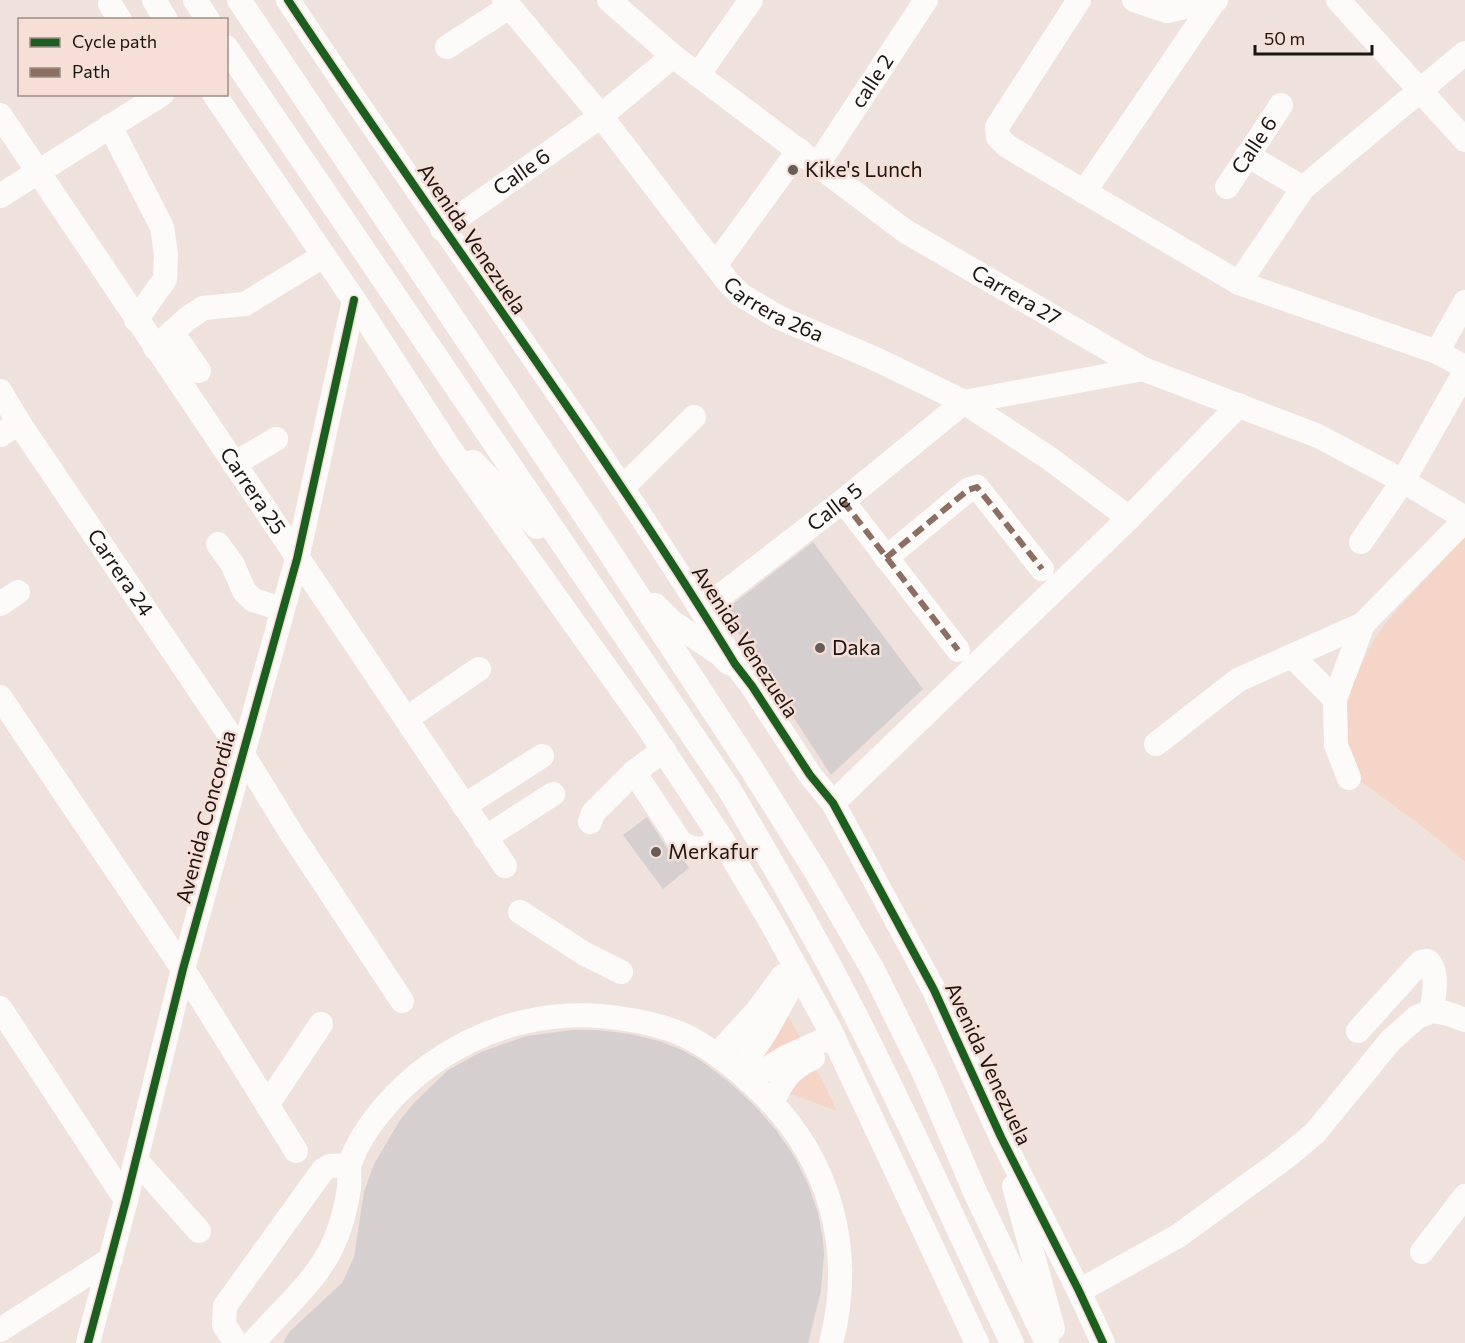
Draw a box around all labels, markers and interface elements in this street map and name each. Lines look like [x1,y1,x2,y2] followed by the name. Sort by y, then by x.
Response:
[18,18,228,96] legend
[1255,18,1372,56] scale bar
[1264,27,1305,49] text: 50 m
[72,30,157,52] text: Cycle path
[845,49,898,112] street label: calle 2
[72,60,110,82] text: Path
[1225,111,1281,178] street label: Calle 6
[488,142,554,200] street label: Calle 6
[805,156,923,181] place label: Kike's Lunch
[414,158,533,318] street label: Avenida Venezuela
[786,163,800,177] marker: Kike's Lunch
[968,259,1066,330] street label: Carrera 27
[719,271,828,346] street label: Carrera 26a
[216,442,292,538] street label: Carrera 25
[801,477,867,535] street label: Calle 5
[83,524,160,621] street label: Carrera 24
[688,560,805,722] street label: Avenida Venezuela
[832,634,881,659] place label: Daka
[813,641,827,655] marker: Daka
[169,727,240,906] street label: Avenida Concordia
[668,838,758,863] place label: Merkafur
[649,845,663,859] marker: Merkafur
[941,978,1038,1149] street label: Avenida Venezuela

